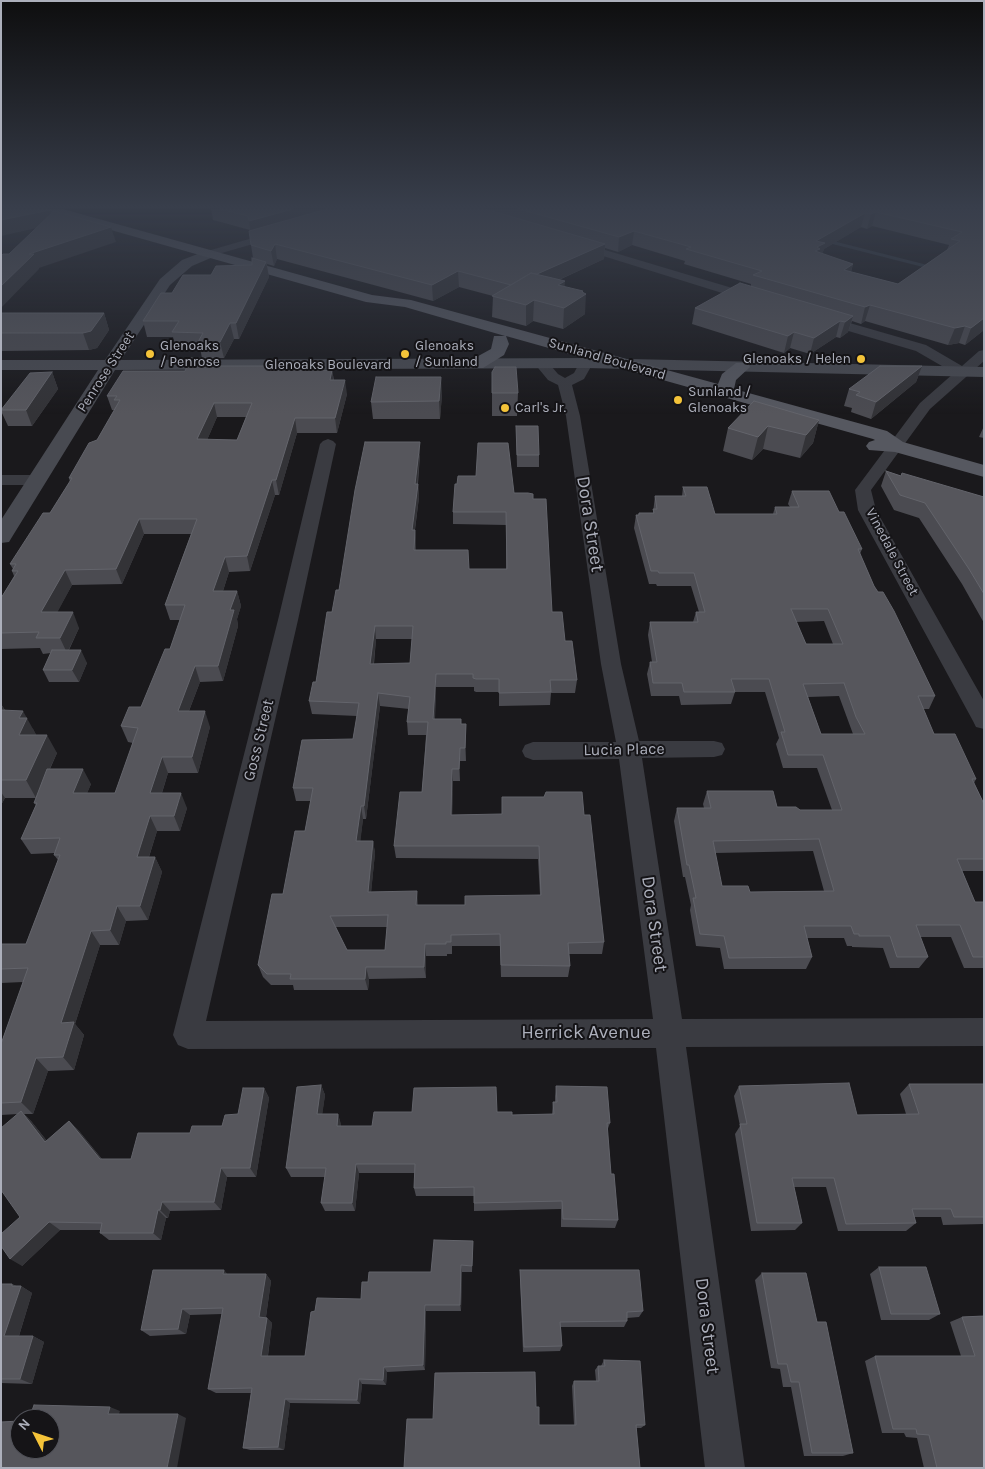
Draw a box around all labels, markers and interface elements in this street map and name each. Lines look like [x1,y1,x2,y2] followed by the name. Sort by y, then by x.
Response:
[74,329,138,415] street label: Penrose Street
[546,334,668,384] street label: Sunland Boulevard
[160,338,220,371] place label: Glenoaks / Penrose
[415,338,478,371] place label: Glenoaks / Sunland
[144,348,156,360] marker: Glenoaks / Penrose
[399,348,411,360] marker: Glenoaks / Sunland
[743,351,851,367] place label: Glenoaks / Helen
[855,353,867,365] marker: Glenoaks / Helen
[265,357,391,373] street label: Glenoaks Boulevard
[688,384,751,417] place label: Sunland / Glenoaks
[672,394,684,406] marker: Sunland / Glenoaks
[515,400,566,416] place label: Carl's Jr.
[499,402,511,414] marker: Carl's Jr.
[571,474,609,574] street label: Dora Street
[862,505,922,599] street label: Vinedale Street
[240,697,278,783] street label: Goss Street
[583,740,665,760] street label: Lucia Place
[636,874,672,974] street label: Dora Street
[521,1022,651,1044] street label: Herrick Avenue
[690,1277,724,1375] street label: Dora Street
[10,1409,60,1459] north arrow
[14,1415,34,1434] text: N

